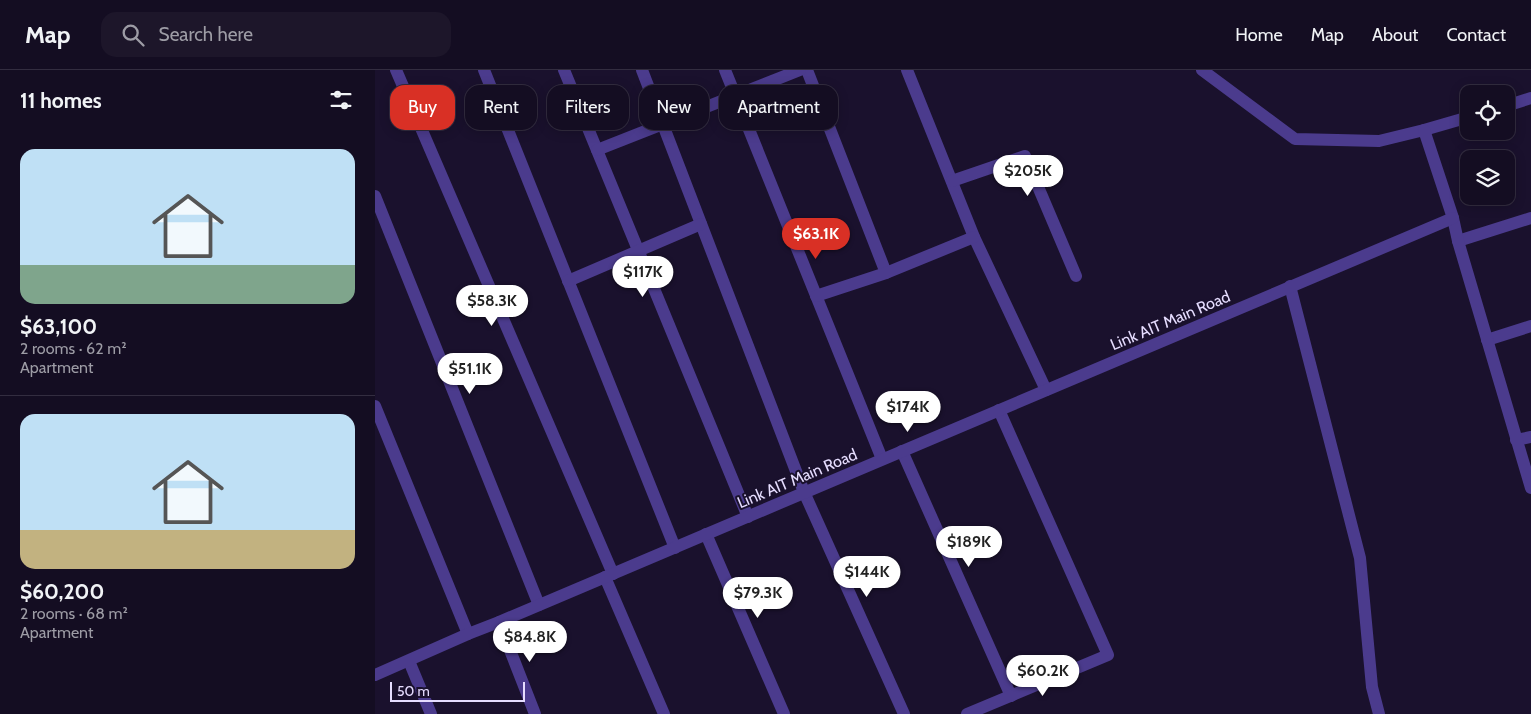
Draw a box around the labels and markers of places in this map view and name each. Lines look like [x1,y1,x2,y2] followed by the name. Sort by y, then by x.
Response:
[993,154,1063,197] pin: $205K
[775,218,857,260] pin: $63.1K
[608,256,678,298] pin: $117K
[451,284,533,327] pin: $58.3K
[429,352,511,395] pin: $51.1K
[873,390,943,433] pin: $174K
[934,526,1004,568] pin: $189K
[832,556,902,598] pin: $144K
[717,576,799,619] pin: $79.3K
[489,620,571,663] pin: $84.8K
[1002,654,1084,697] pin: $60.2K

